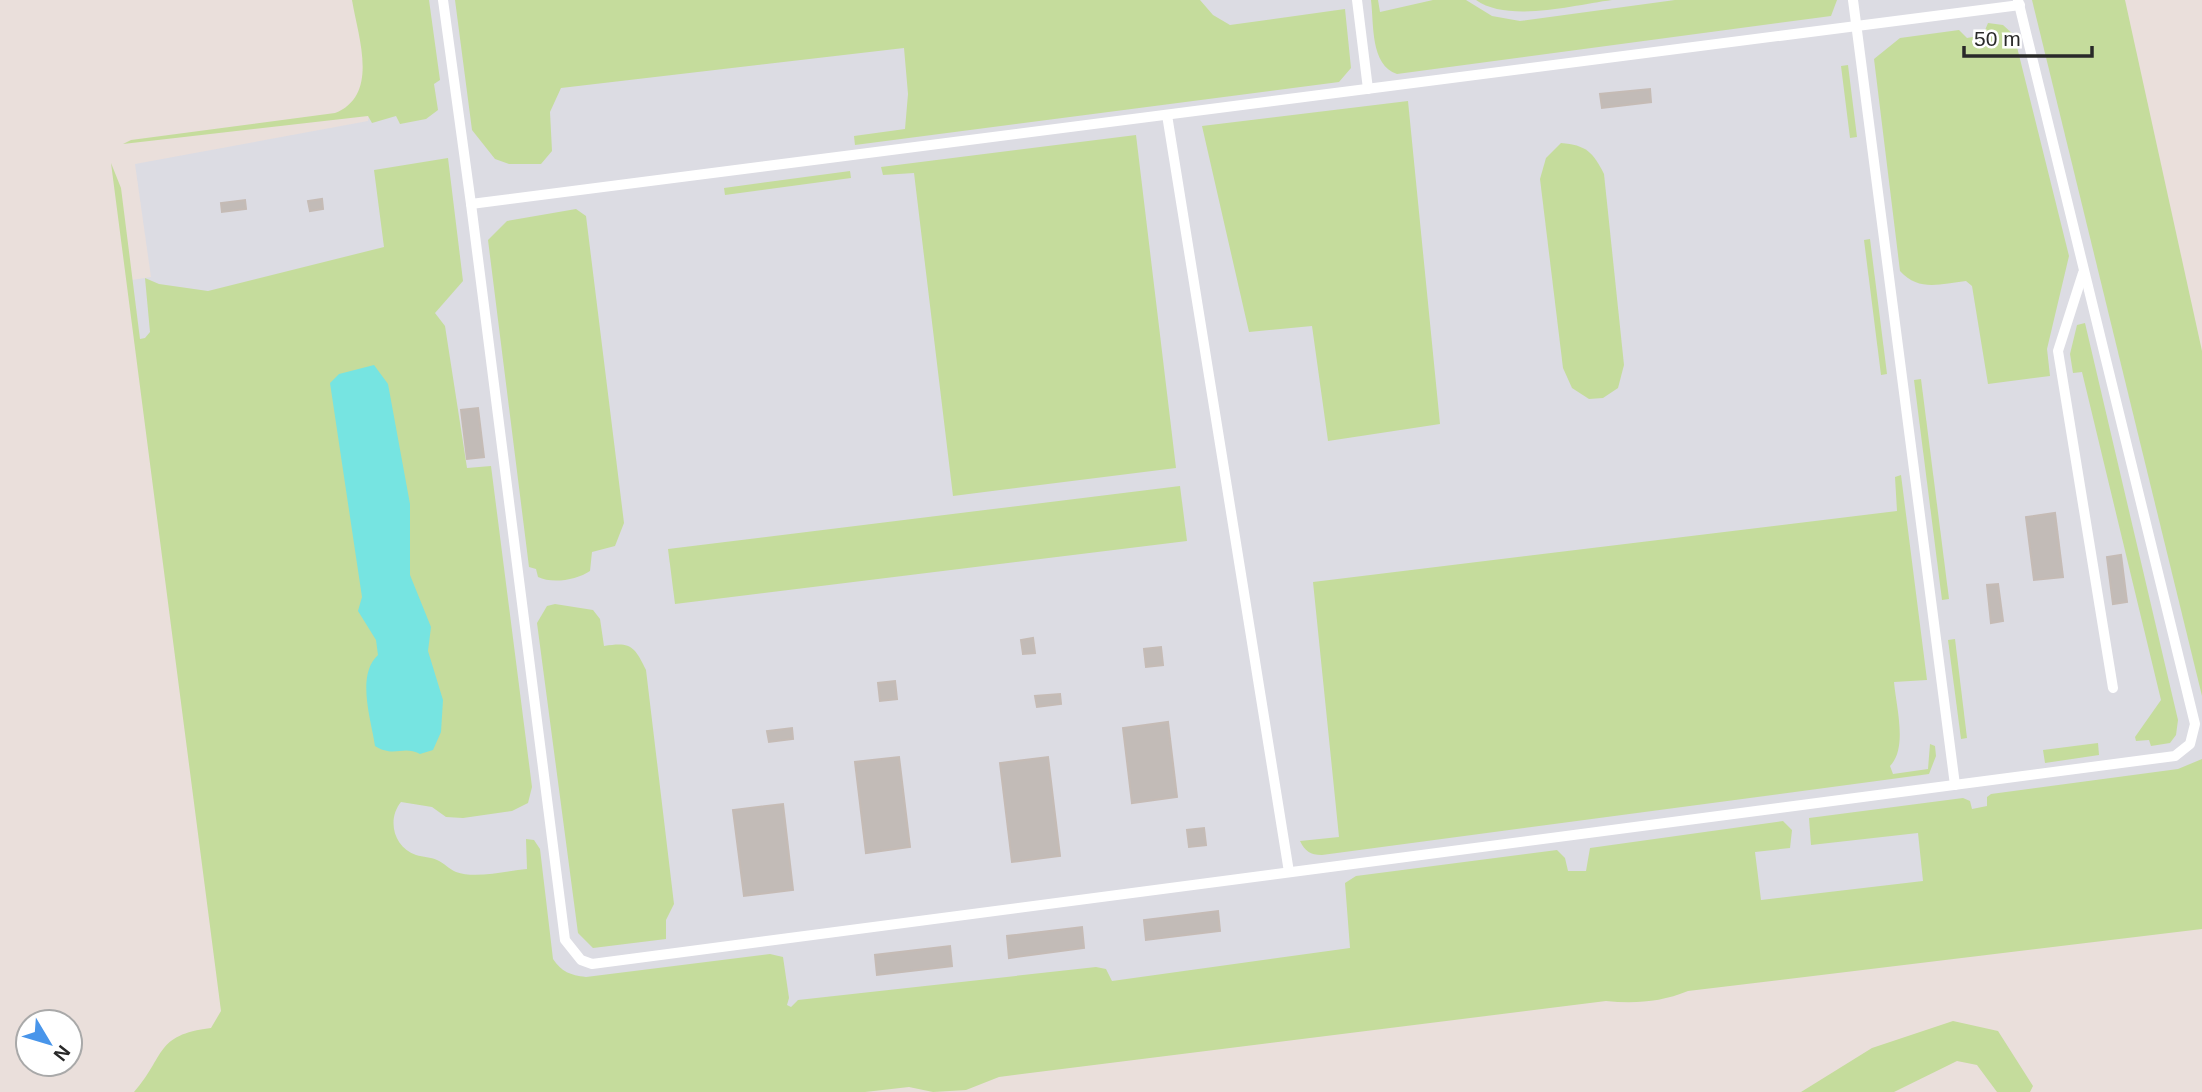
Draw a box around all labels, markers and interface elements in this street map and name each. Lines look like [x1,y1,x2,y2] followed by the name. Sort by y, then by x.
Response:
[1964,14,2092,58] scale bar
[1974,27,2021,50] text: 50 m
[14,1008,84,1078] north arrow
[50,1041,75,1065] text: N

